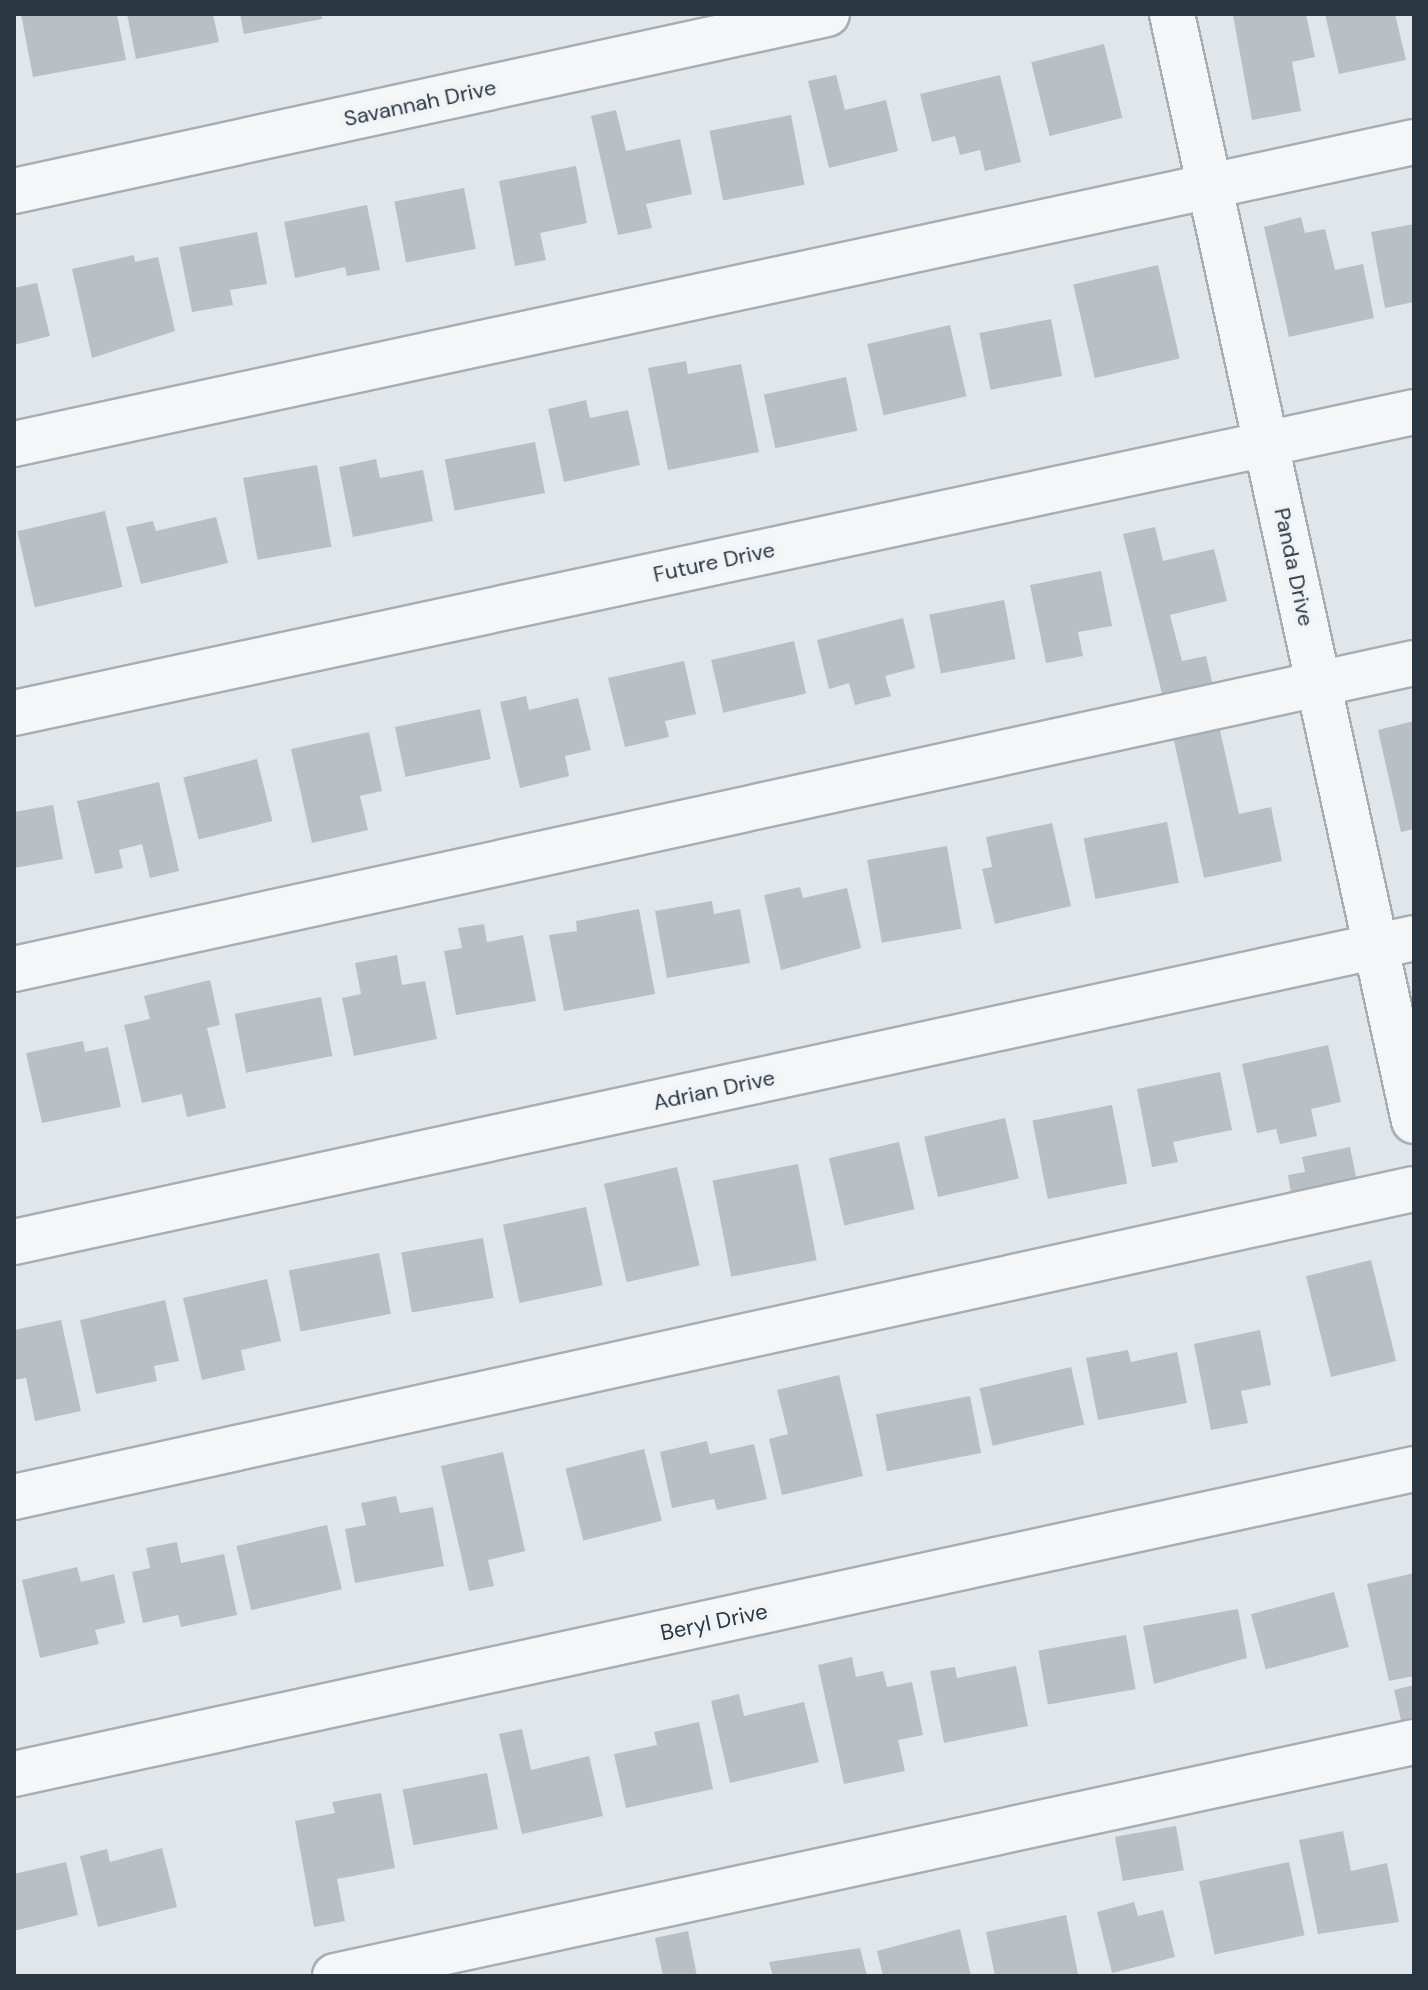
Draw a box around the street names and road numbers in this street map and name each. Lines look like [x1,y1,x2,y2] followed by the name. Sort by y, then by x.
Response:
[341,74,499,132] street label: Savannah Drive
[1269,505,1319,629] street label: Panda Drive
[651,536,777,588] street label: Future Drive
[651,1064,777,1116] street label: Adrian Drive
[658,1598,770,1646] street label: Beryl Drive

